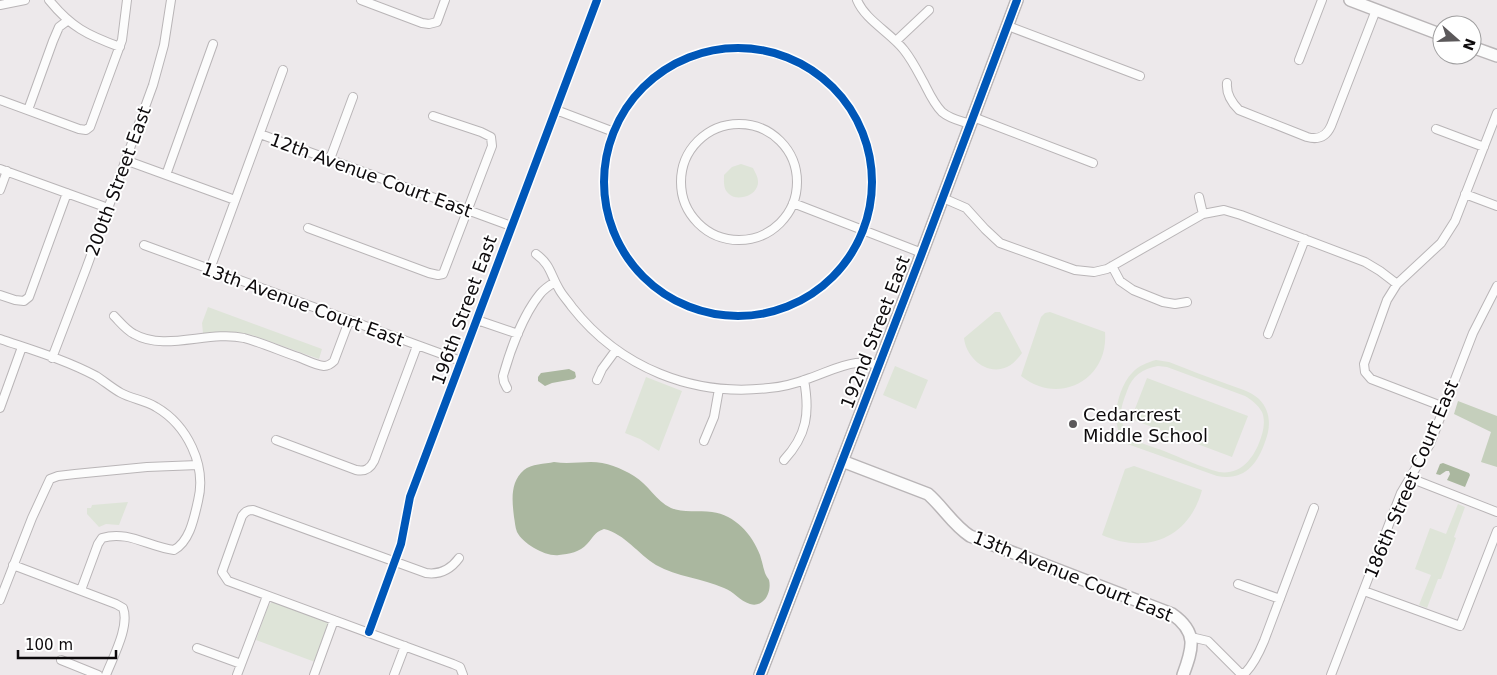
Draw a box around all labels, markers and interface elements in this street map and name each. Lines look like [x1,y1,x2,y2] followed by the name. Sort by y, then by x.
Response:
[1432,15,1482,65] north arrow
[1460,36,1479,53] text: N
[81,103,155,259] street label: 200th Street East
[267,129,475,221] street label: 12th Avenue Court East
[427,232,501,388] street label: 196th Street East
[836,253,914,411] street label: 192nd Street East
[199,258,407,350] street label: 13th Avenue Court East
[1360,377,1462,581] street label: 186th Street Court East
[1083,404,1208,446] place label: Cedarcrest Middle School
[1067,418,1079,430] marker: Cedarcrest Middle School
[970,526,1176,626] street label: 13th Avenue Court East
[18,628,115,660] scale bar
[25,636,73,654] text: 100 m

